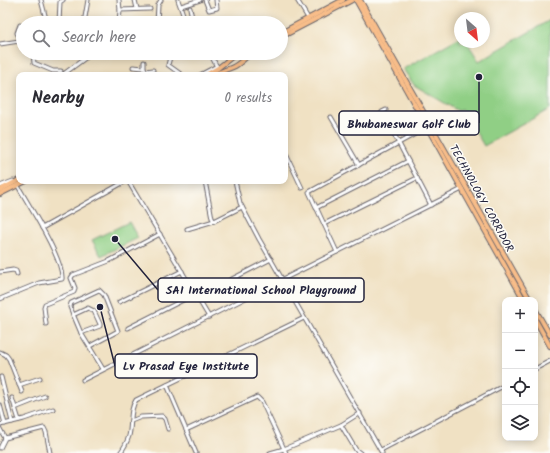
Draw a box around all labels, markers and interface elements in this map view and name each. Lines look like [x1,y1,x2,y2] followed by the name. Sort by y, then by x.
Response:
[454,12,490,48] north arrow
[16,16,288,60] search box
[62,26,136,50] text: Search here
[30,27,52,49] icon: search
[32,85,84,112] text: Nearby
[225,88,272,109] text: 0 results
[339,111,479,135] callout: Bhubaneswar Golf Club
[347,115,471,134] text: Bhubaneswar Golf Club
[444,141,518,256] street label: TECHNOLOGY CORRIDOR
[158,278,364,302] callout: SAI International School Playground
[166,281,357,300] text: SAI International School Playground
[502,297,538,441] map controls
[502,297,538,333] button: +
[502,333,538,369] button: −
[115,354,257,378] callout: Lv Prasad Eye Institute
[123,357,249,376] text: Lv Prasad Eye Institute
[502,369,538,405] button: locate
[502,405,538,441] button: layers

